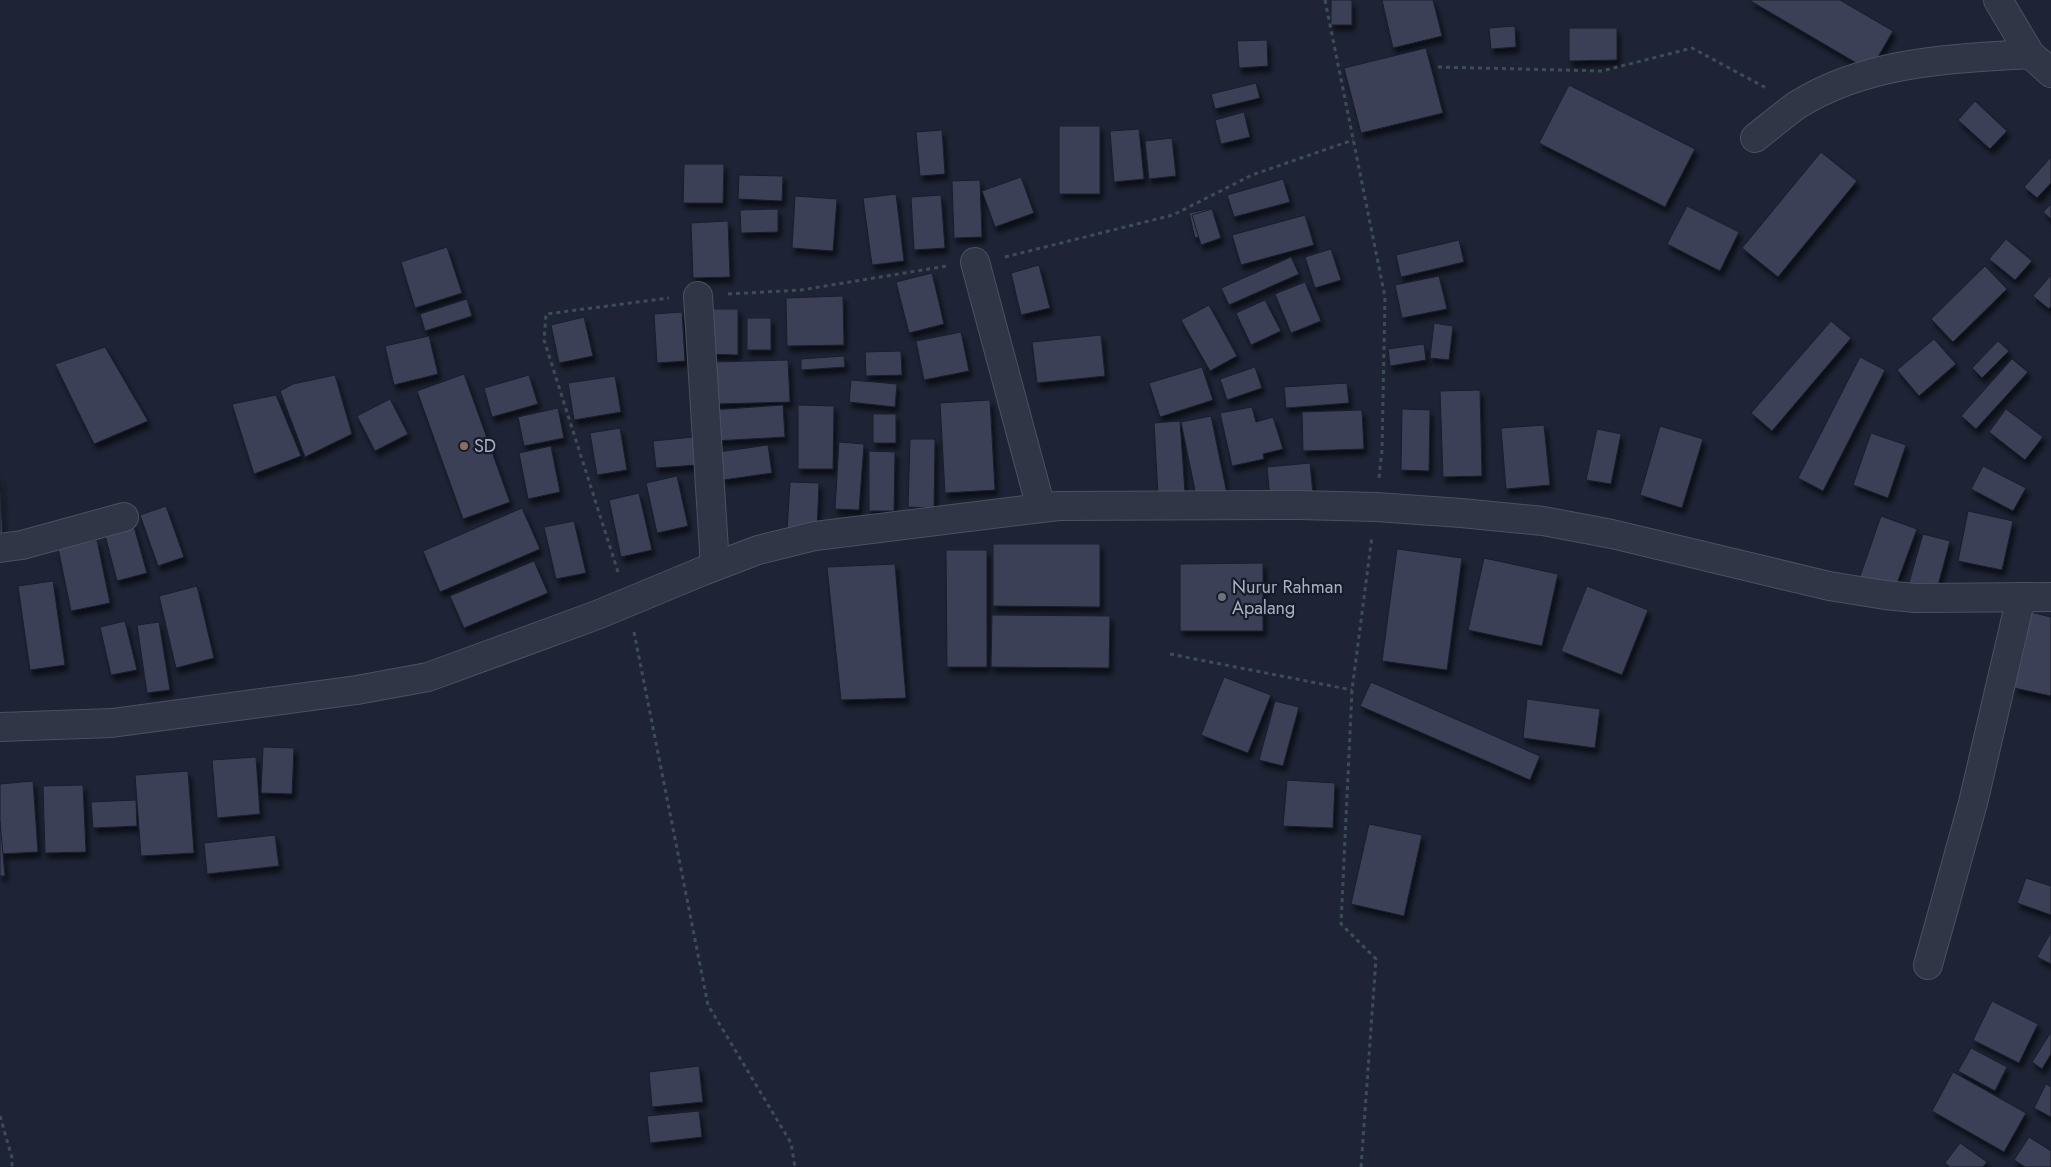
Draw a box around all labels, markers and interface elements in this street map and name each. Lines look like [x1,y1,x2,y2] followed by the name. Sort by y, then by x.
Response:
[474,433,496,459] place label: SD
[458,440,470,452] marker: SD
[1232,574,1343,621] place label: Nurur Rahman Apalang
[1216,591,1228,603] marker: Nurur Rahman Apalang

